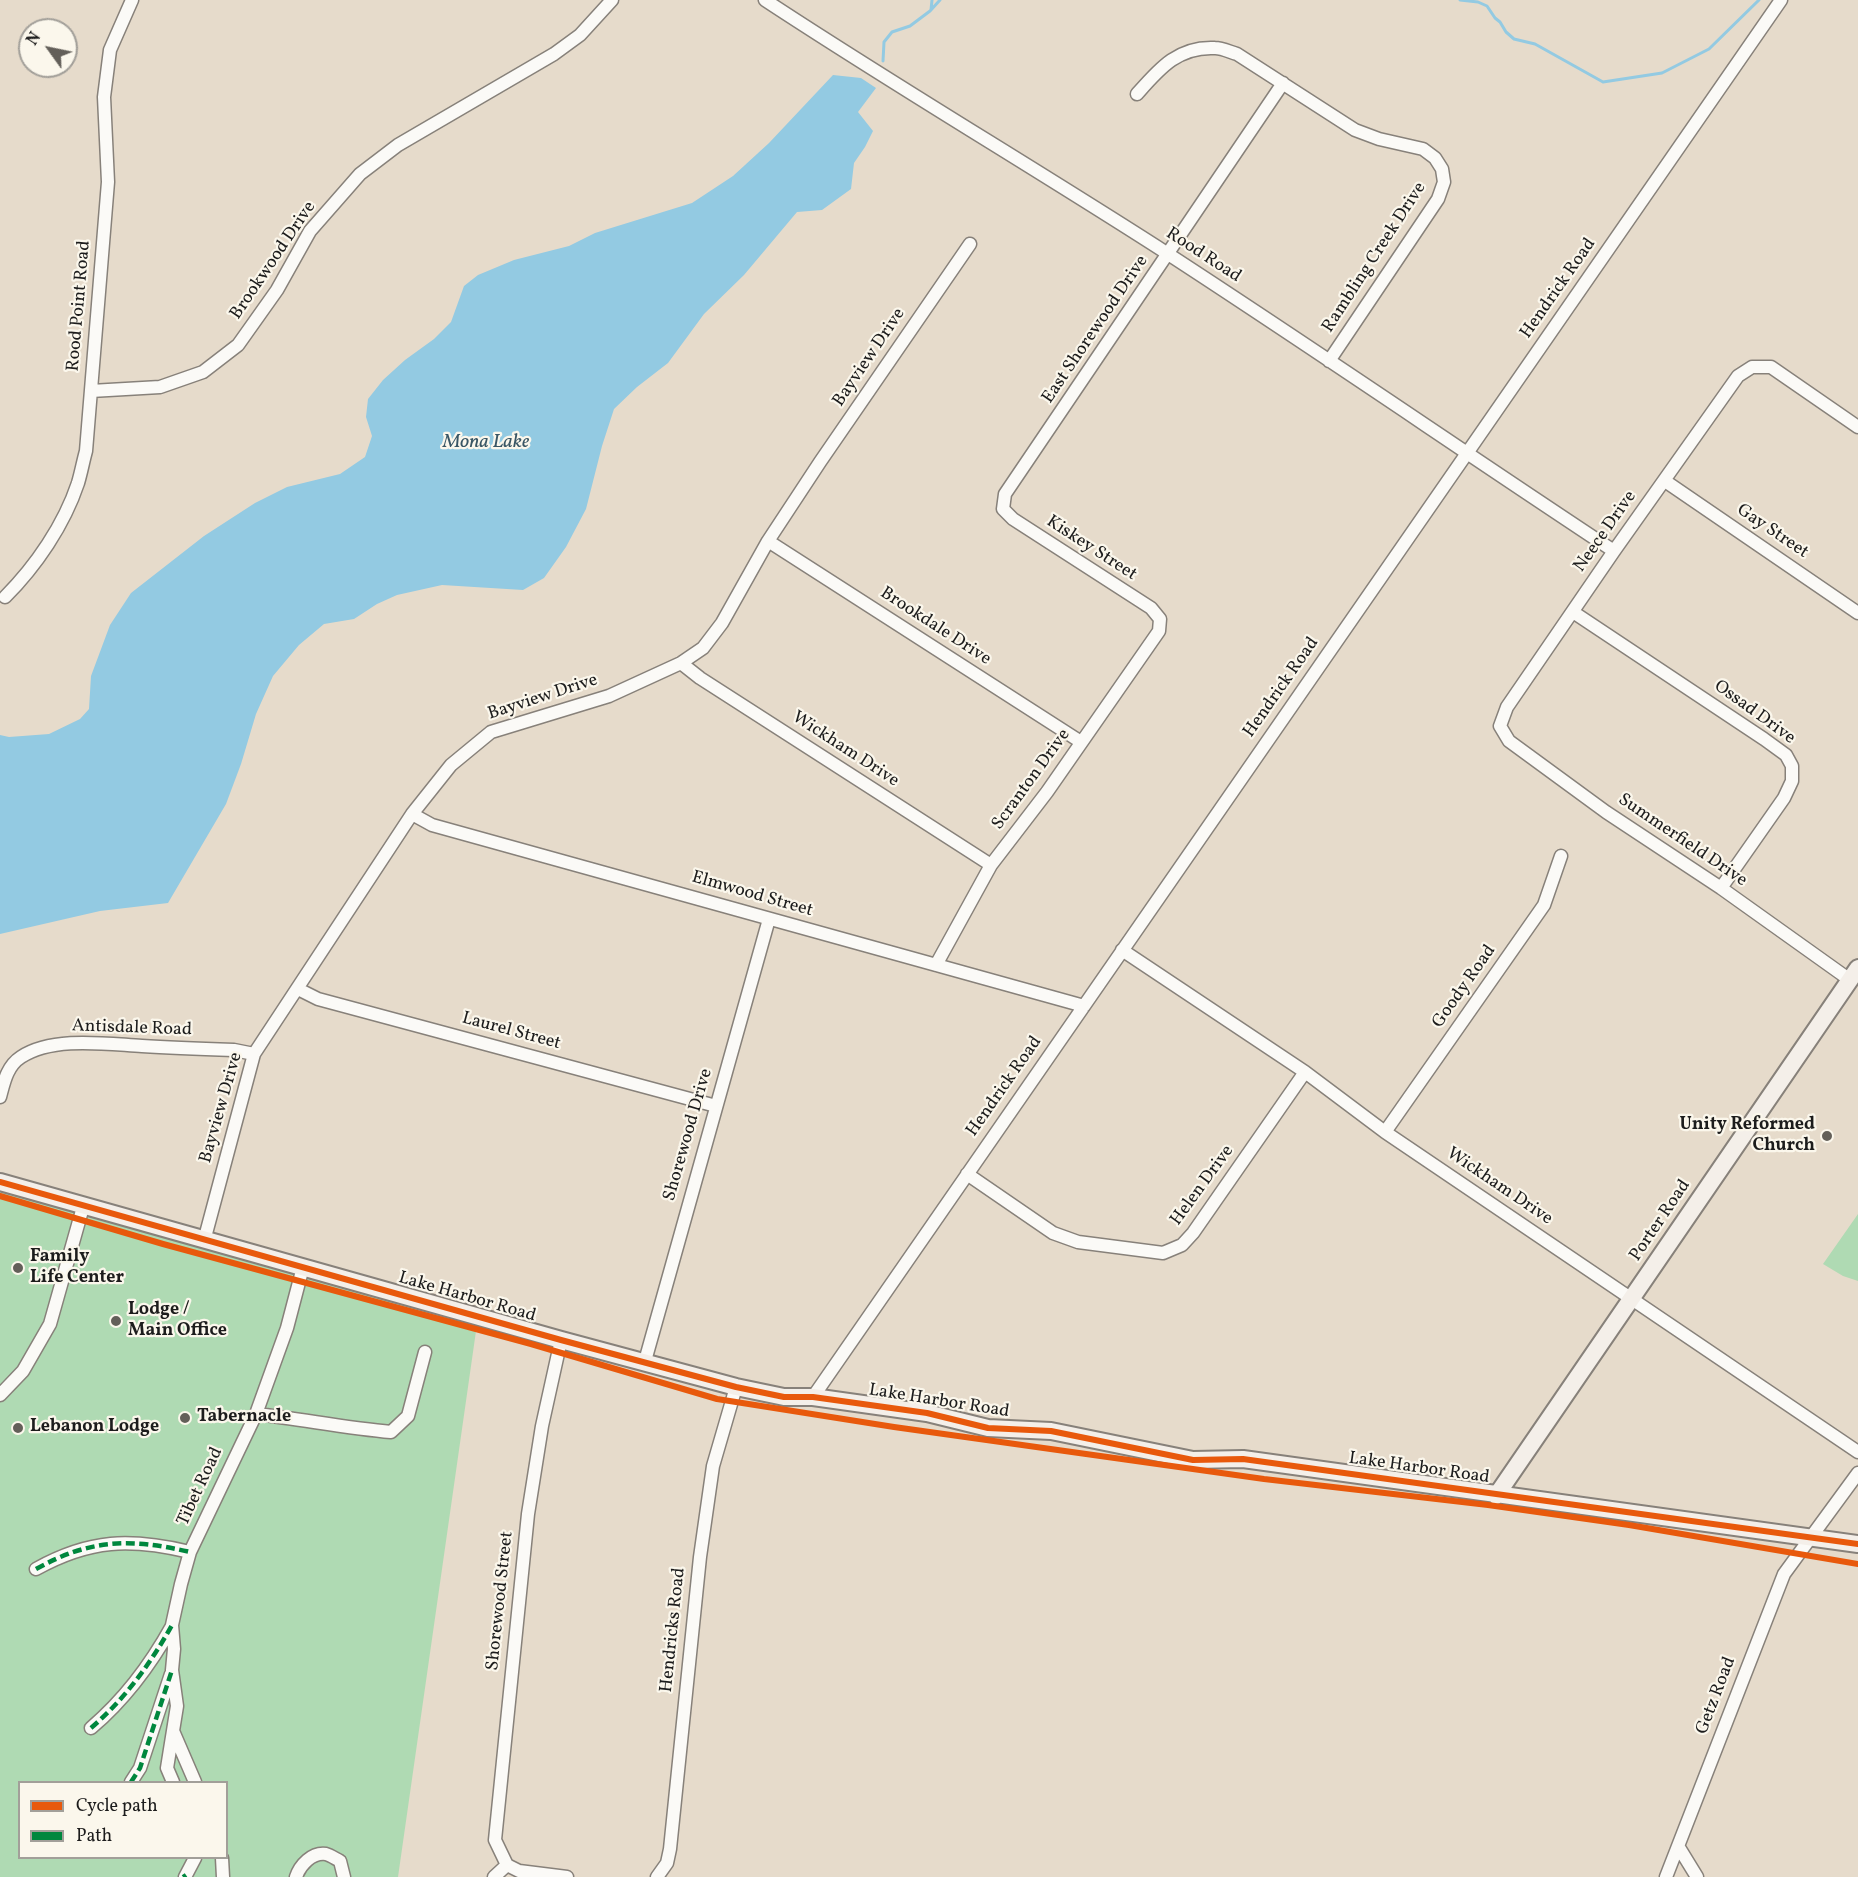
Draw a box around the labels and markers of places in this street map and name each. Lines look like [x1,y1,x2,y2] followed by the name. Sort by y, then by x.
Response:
[1679,1115,1815,1158] place label: Unity Reformed Church
[1820,1129,1834,1143] marker: Unity Reformed Church
[30,1247,124,1290] place label: Family Life Center
[11,1261,25,1275] marker: Family Life Center
[128,1300,227,1342] place label: Lodge / Main Office
[109,1314,123,1328] marker: Lodge / Main Office
[197,1407,291,1429] place label: Tabernacle
[178,1411,192,1425] marker: Tabernacle
[30,1417,159,1439] place label: Lebanon Lodge
[11,1421,25,1435] marker: Lebanon Lodge

